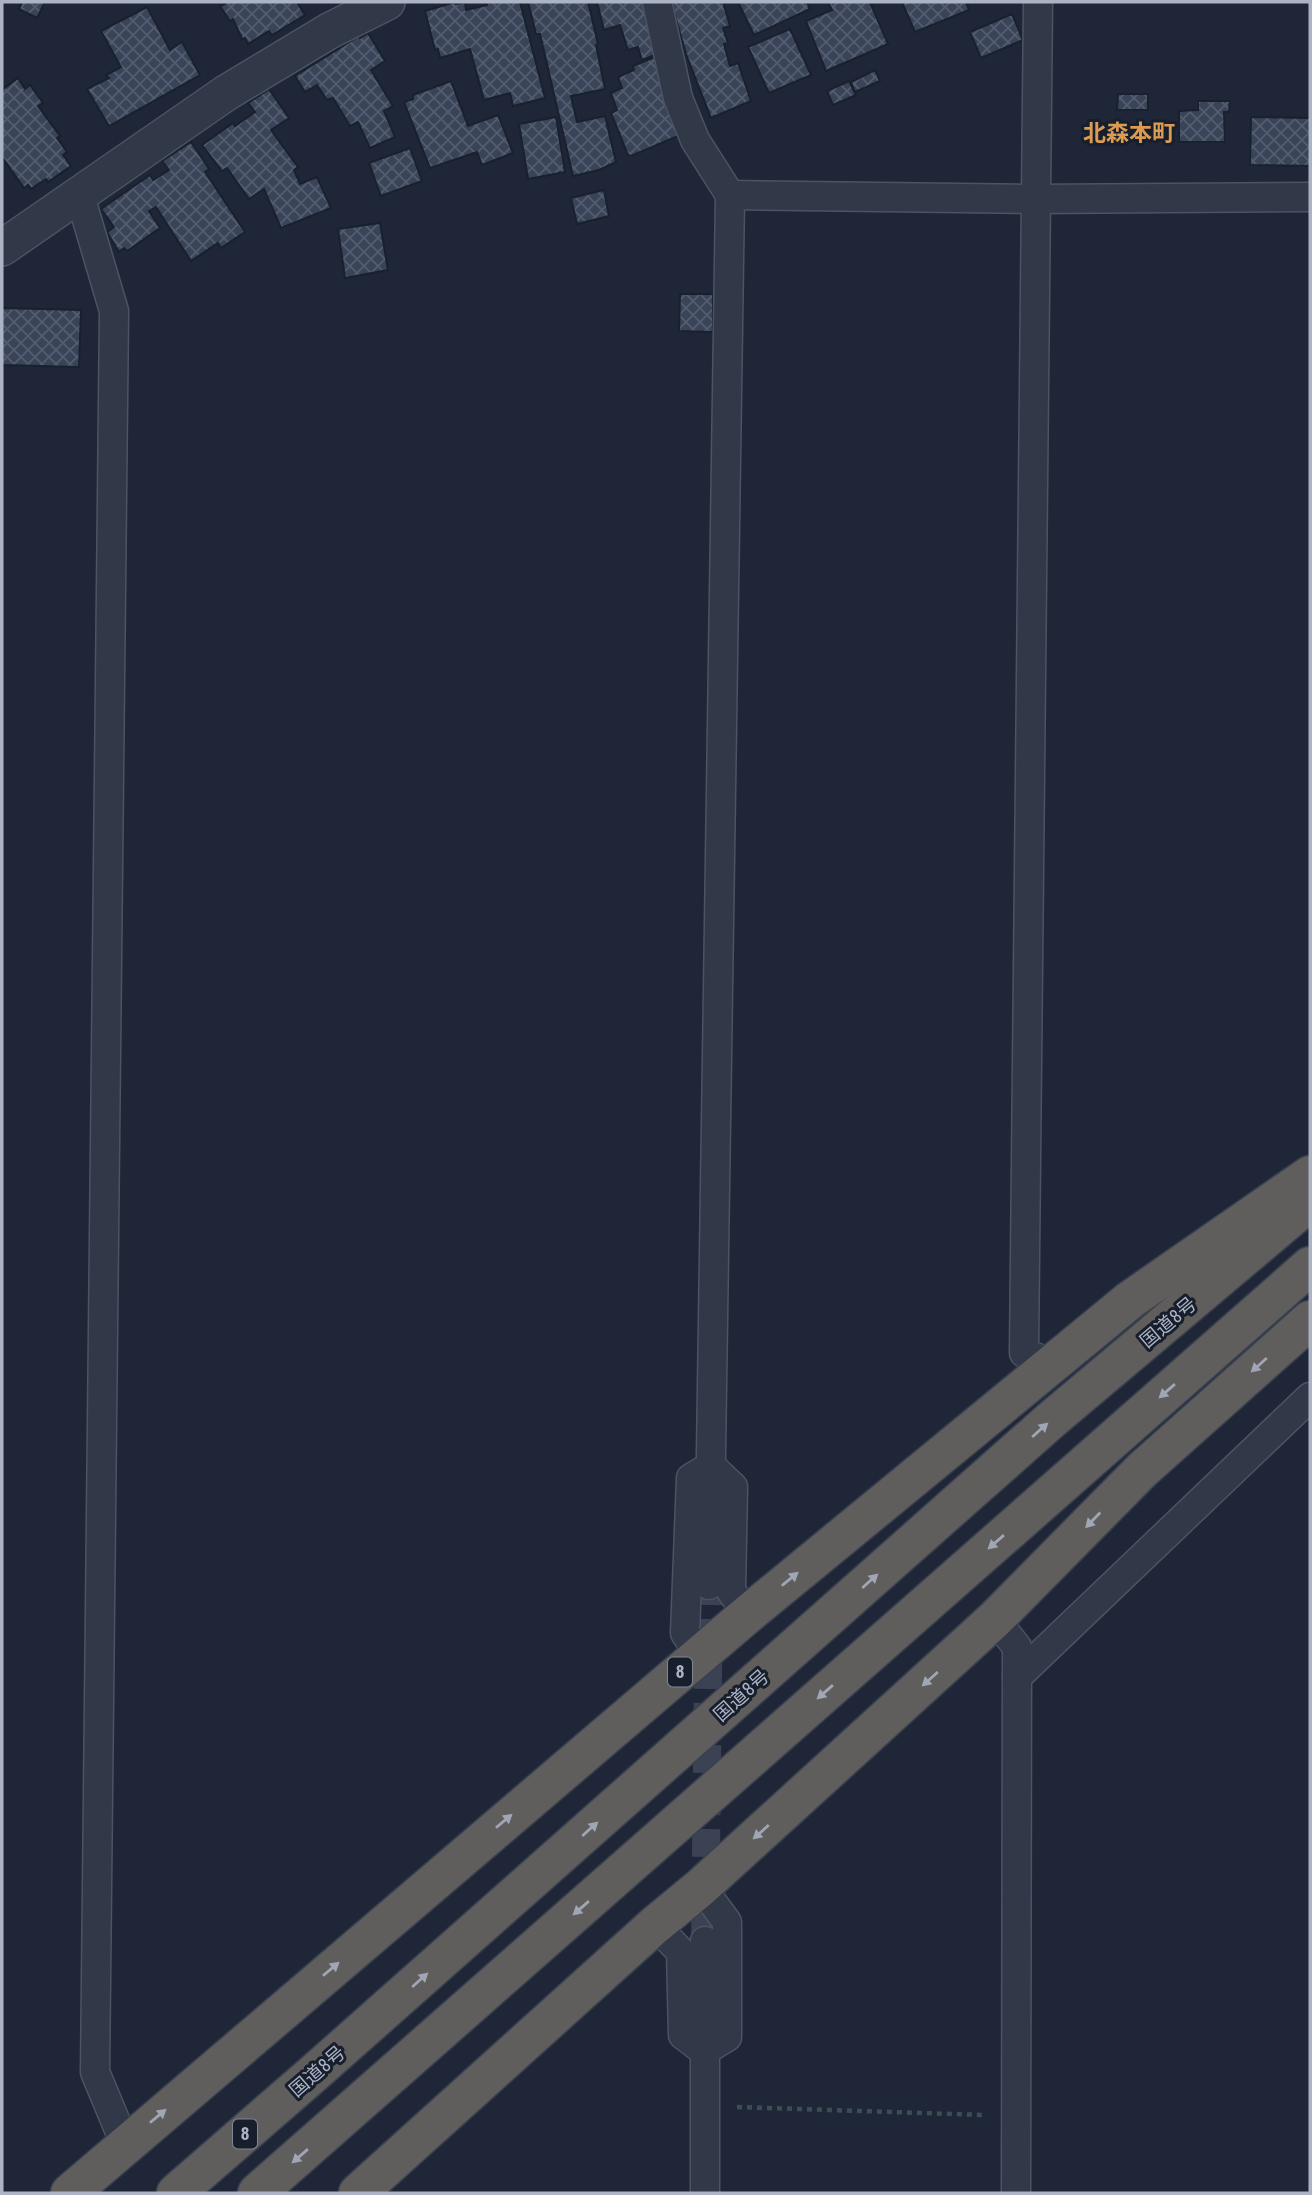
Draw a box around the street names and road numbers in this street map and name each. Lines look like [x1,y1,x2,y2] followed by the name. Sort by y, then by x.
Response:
[1136,1292,1201,1353] street label: 国道8号
[668,1658,692,1686] road number: 8
[709,1665,774,1726] street label: 国道8号
[285,2041,350,2102] street label: 国道8号
[233,2120,257,2148] road number: 8

